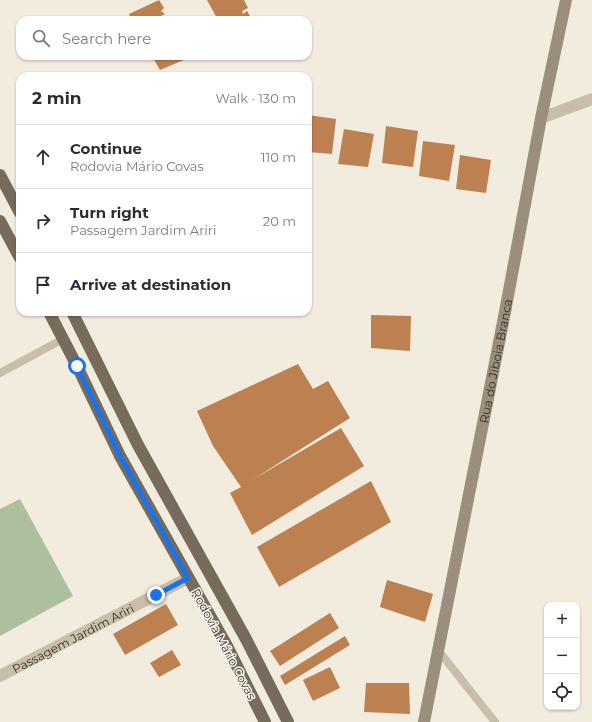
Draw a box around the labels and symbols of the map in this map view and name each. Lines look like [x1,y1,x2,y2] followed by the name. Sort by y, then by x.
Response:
[476,297,515,425] street label: Rua do Jiboia Branca
[68,357,86,375] route start
[147,586,165,604] route end
[188,586,260,702] street label: Rodovia Mário Covas
[9,600,136,676] street label: Passagem Jardim Ariri

